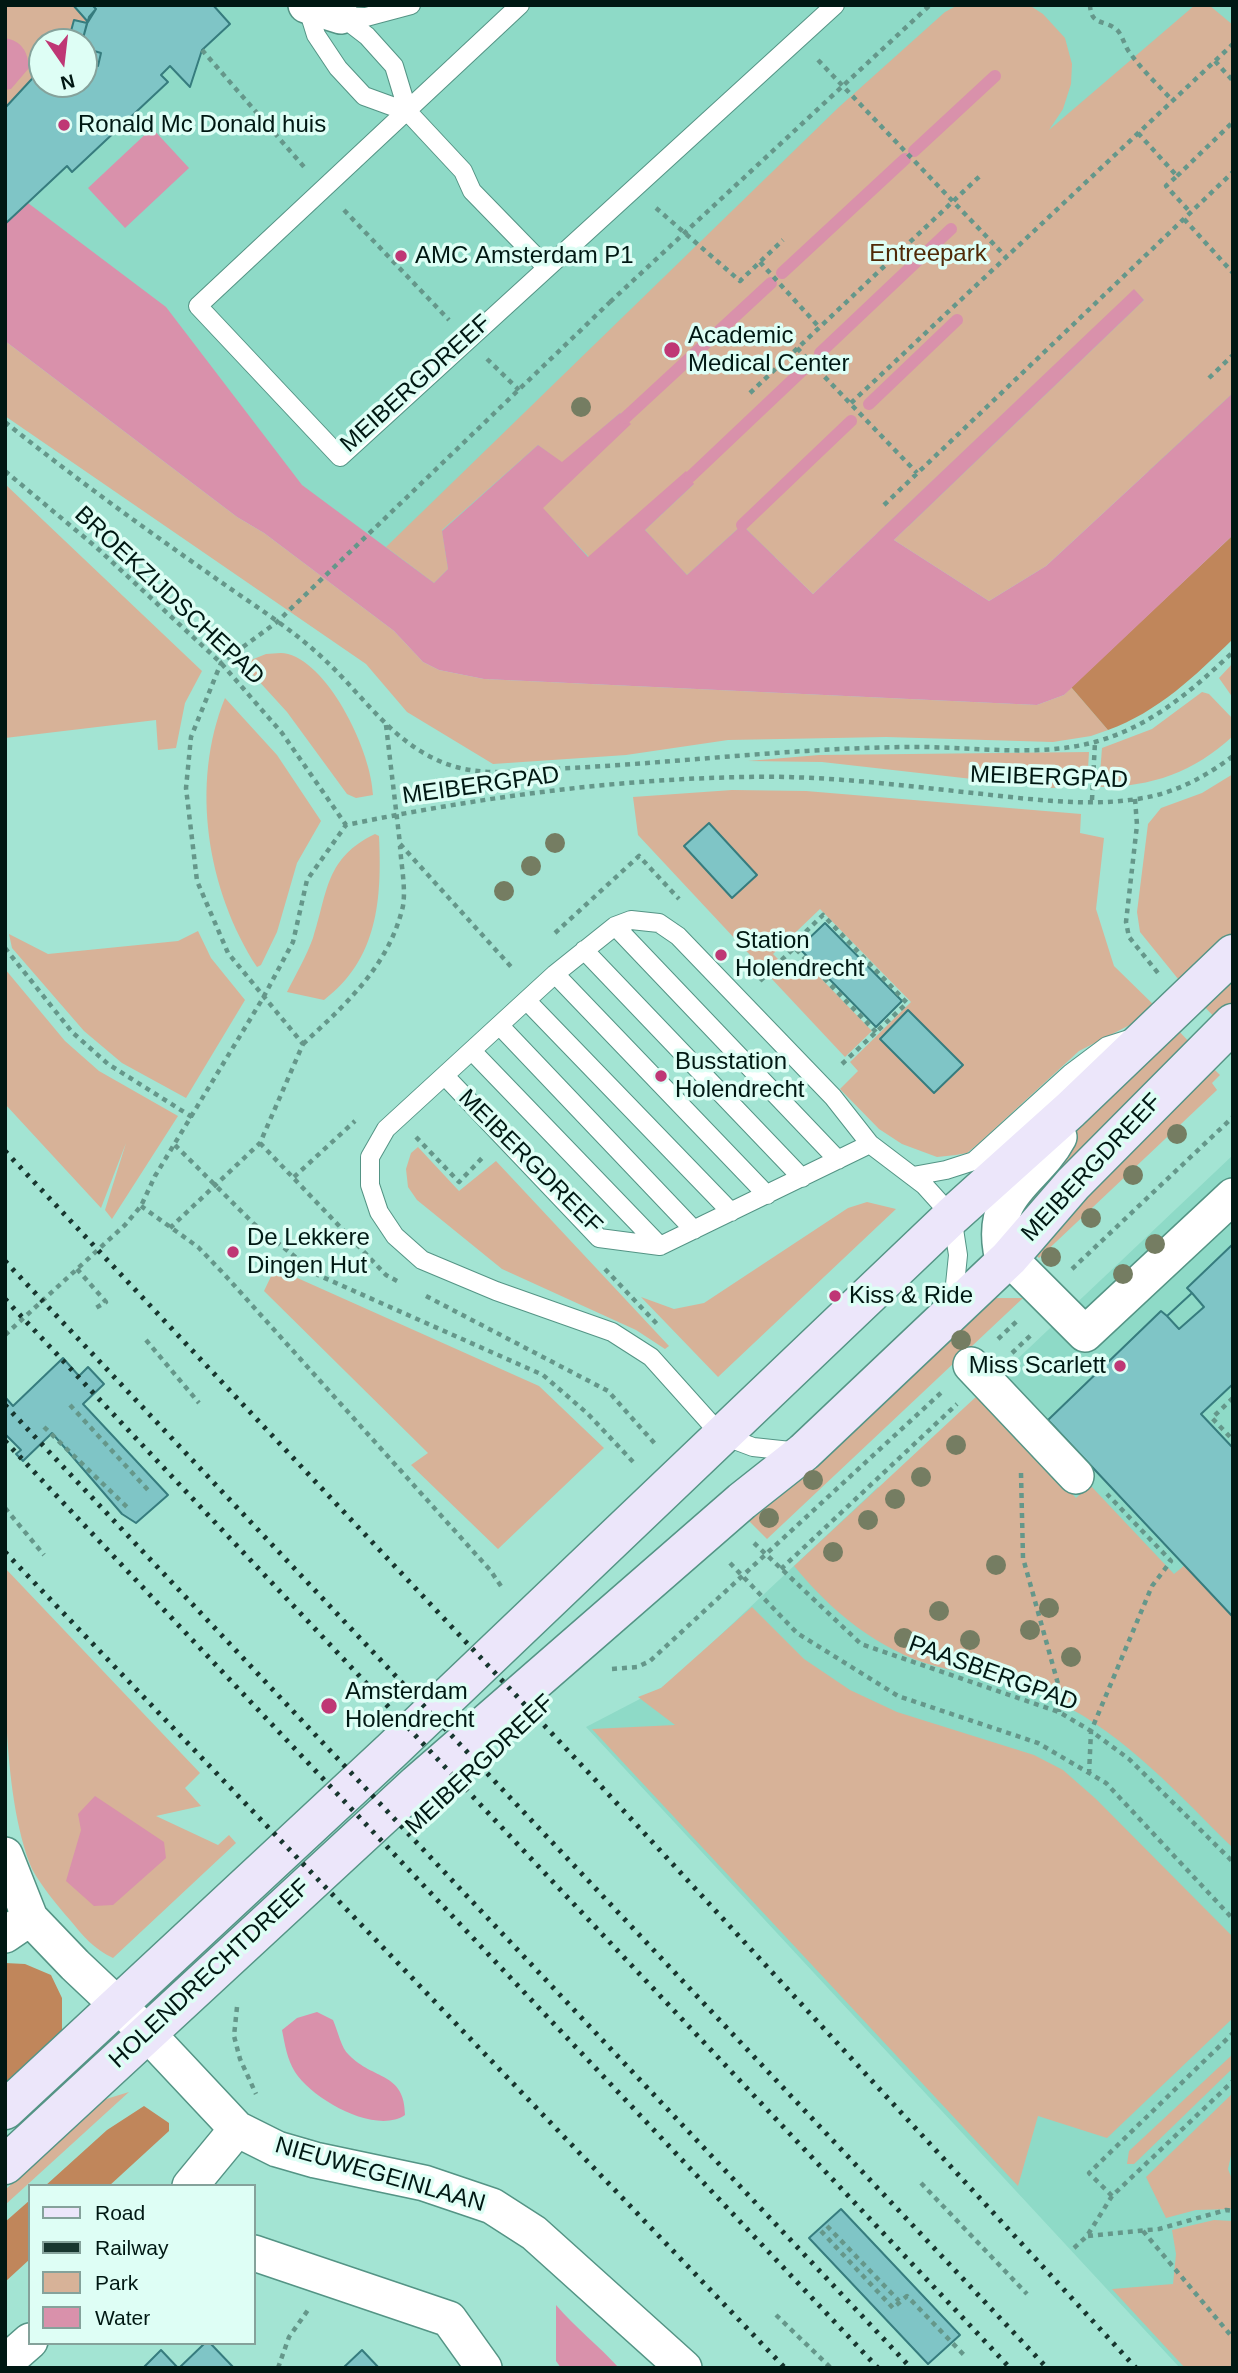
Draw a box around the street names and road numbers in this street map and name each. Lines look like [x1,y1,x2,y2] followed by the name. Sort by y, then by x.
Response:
[335,309,497,459] street label: MEIBERGDREEF
[68,501,270,691] street label: BROEKZIJDSCHEPAD
[401,761,561,811] street label: MEIBERGPAD
[969,761,1129,795] street label: MEIBERGPAD
[452,1084,608,1240] street label: MEIBERGDREEF
[1016,1088,1168,1248] street label: MEIBERGDREEF
[905,1630,1081,1718] street label: PAASBERGPAD
[400,1689,560,1841] street label: MEIBERGDREEF
[104,1873,316,2075] street label: HOLENDRECHTDREEF
[272,2131,488,2219] street label: NIEUWEGEINLAAN

